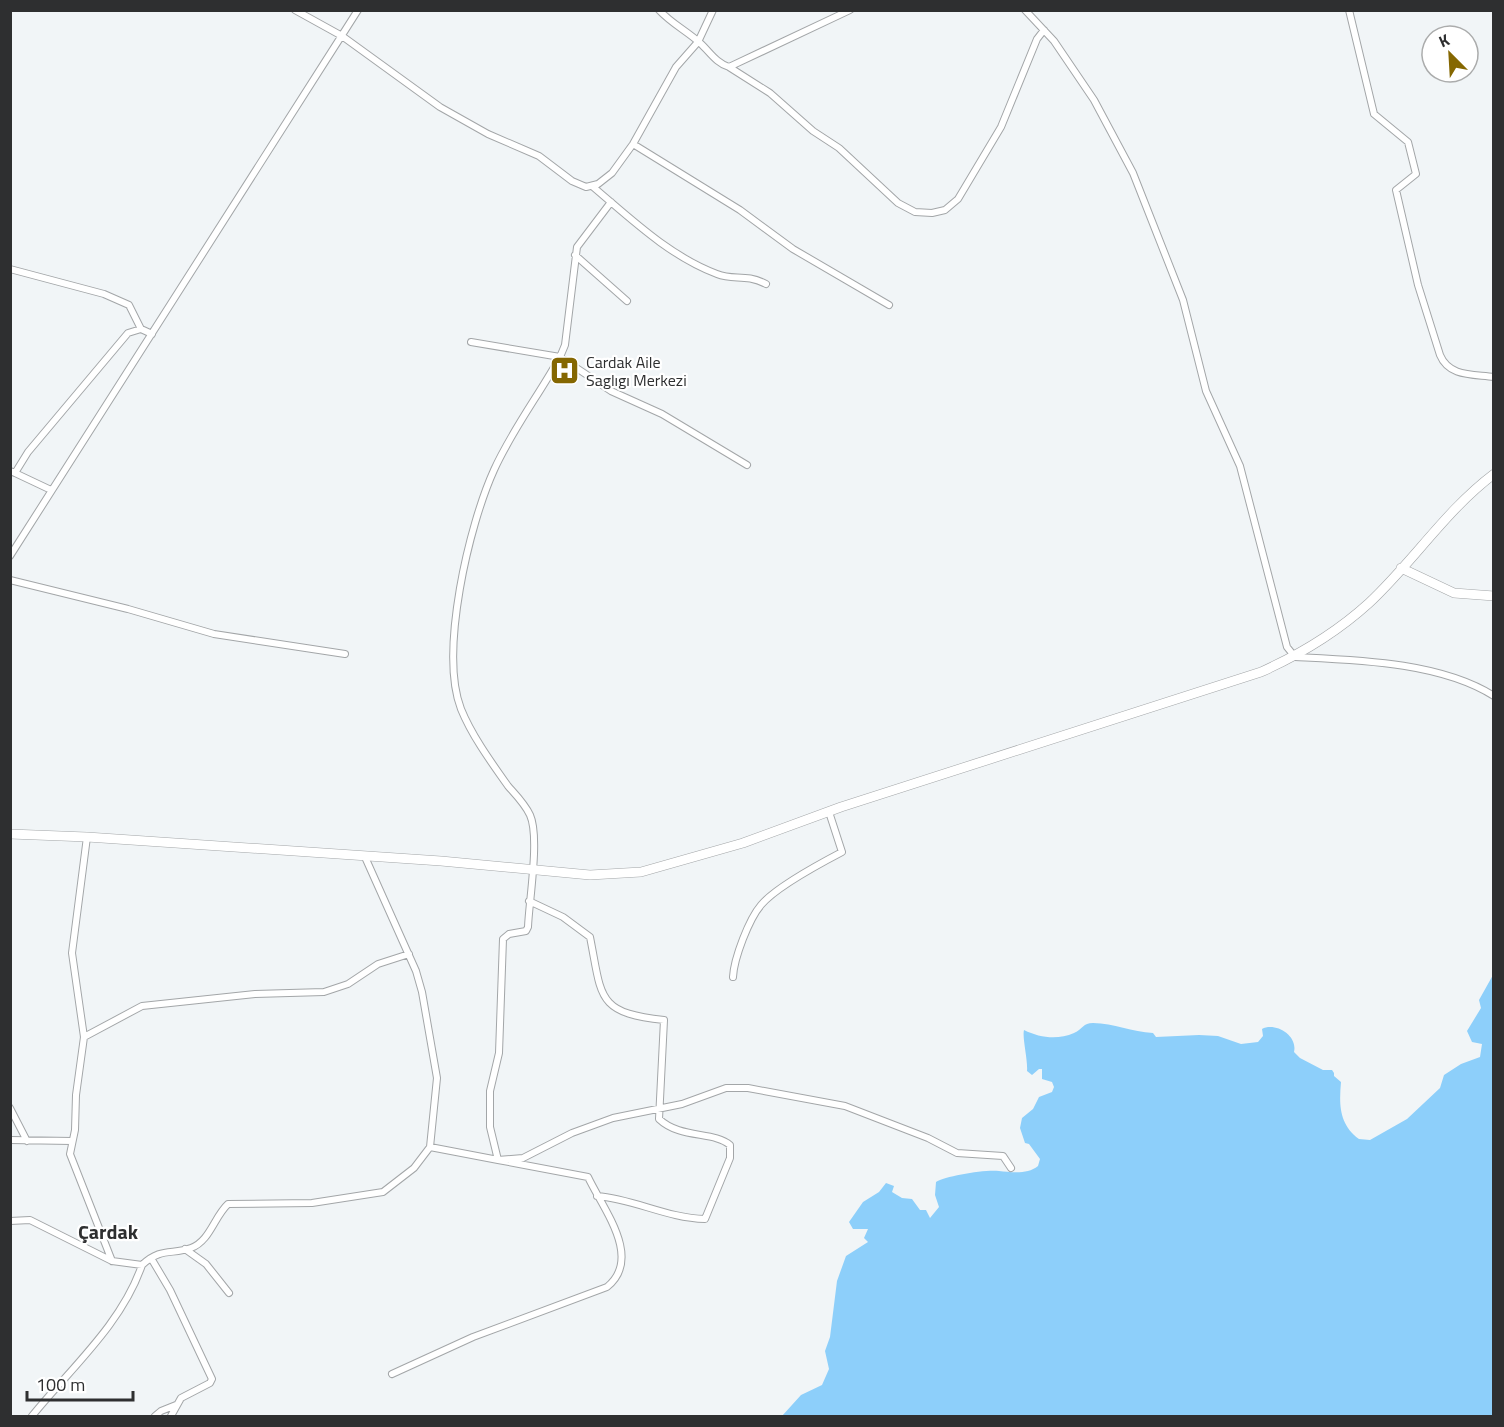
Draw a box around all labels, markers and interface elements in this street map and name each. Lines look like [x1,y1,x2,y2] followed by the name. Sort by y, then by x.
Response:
[1420,24,1480,84] north arrow
[1435,27,1454,53] text: K
[586,350,687,392] place label: Cardak Aile Saglıgı Merkezi
[549,355,581,387] hospital icon: Cardak Aile Saglıgı Merkezi
[78,1216,139,1247] district label: Çardak
[27,1364,134,1402] scale bar
[36,1371,85,1398] text: 100 m

